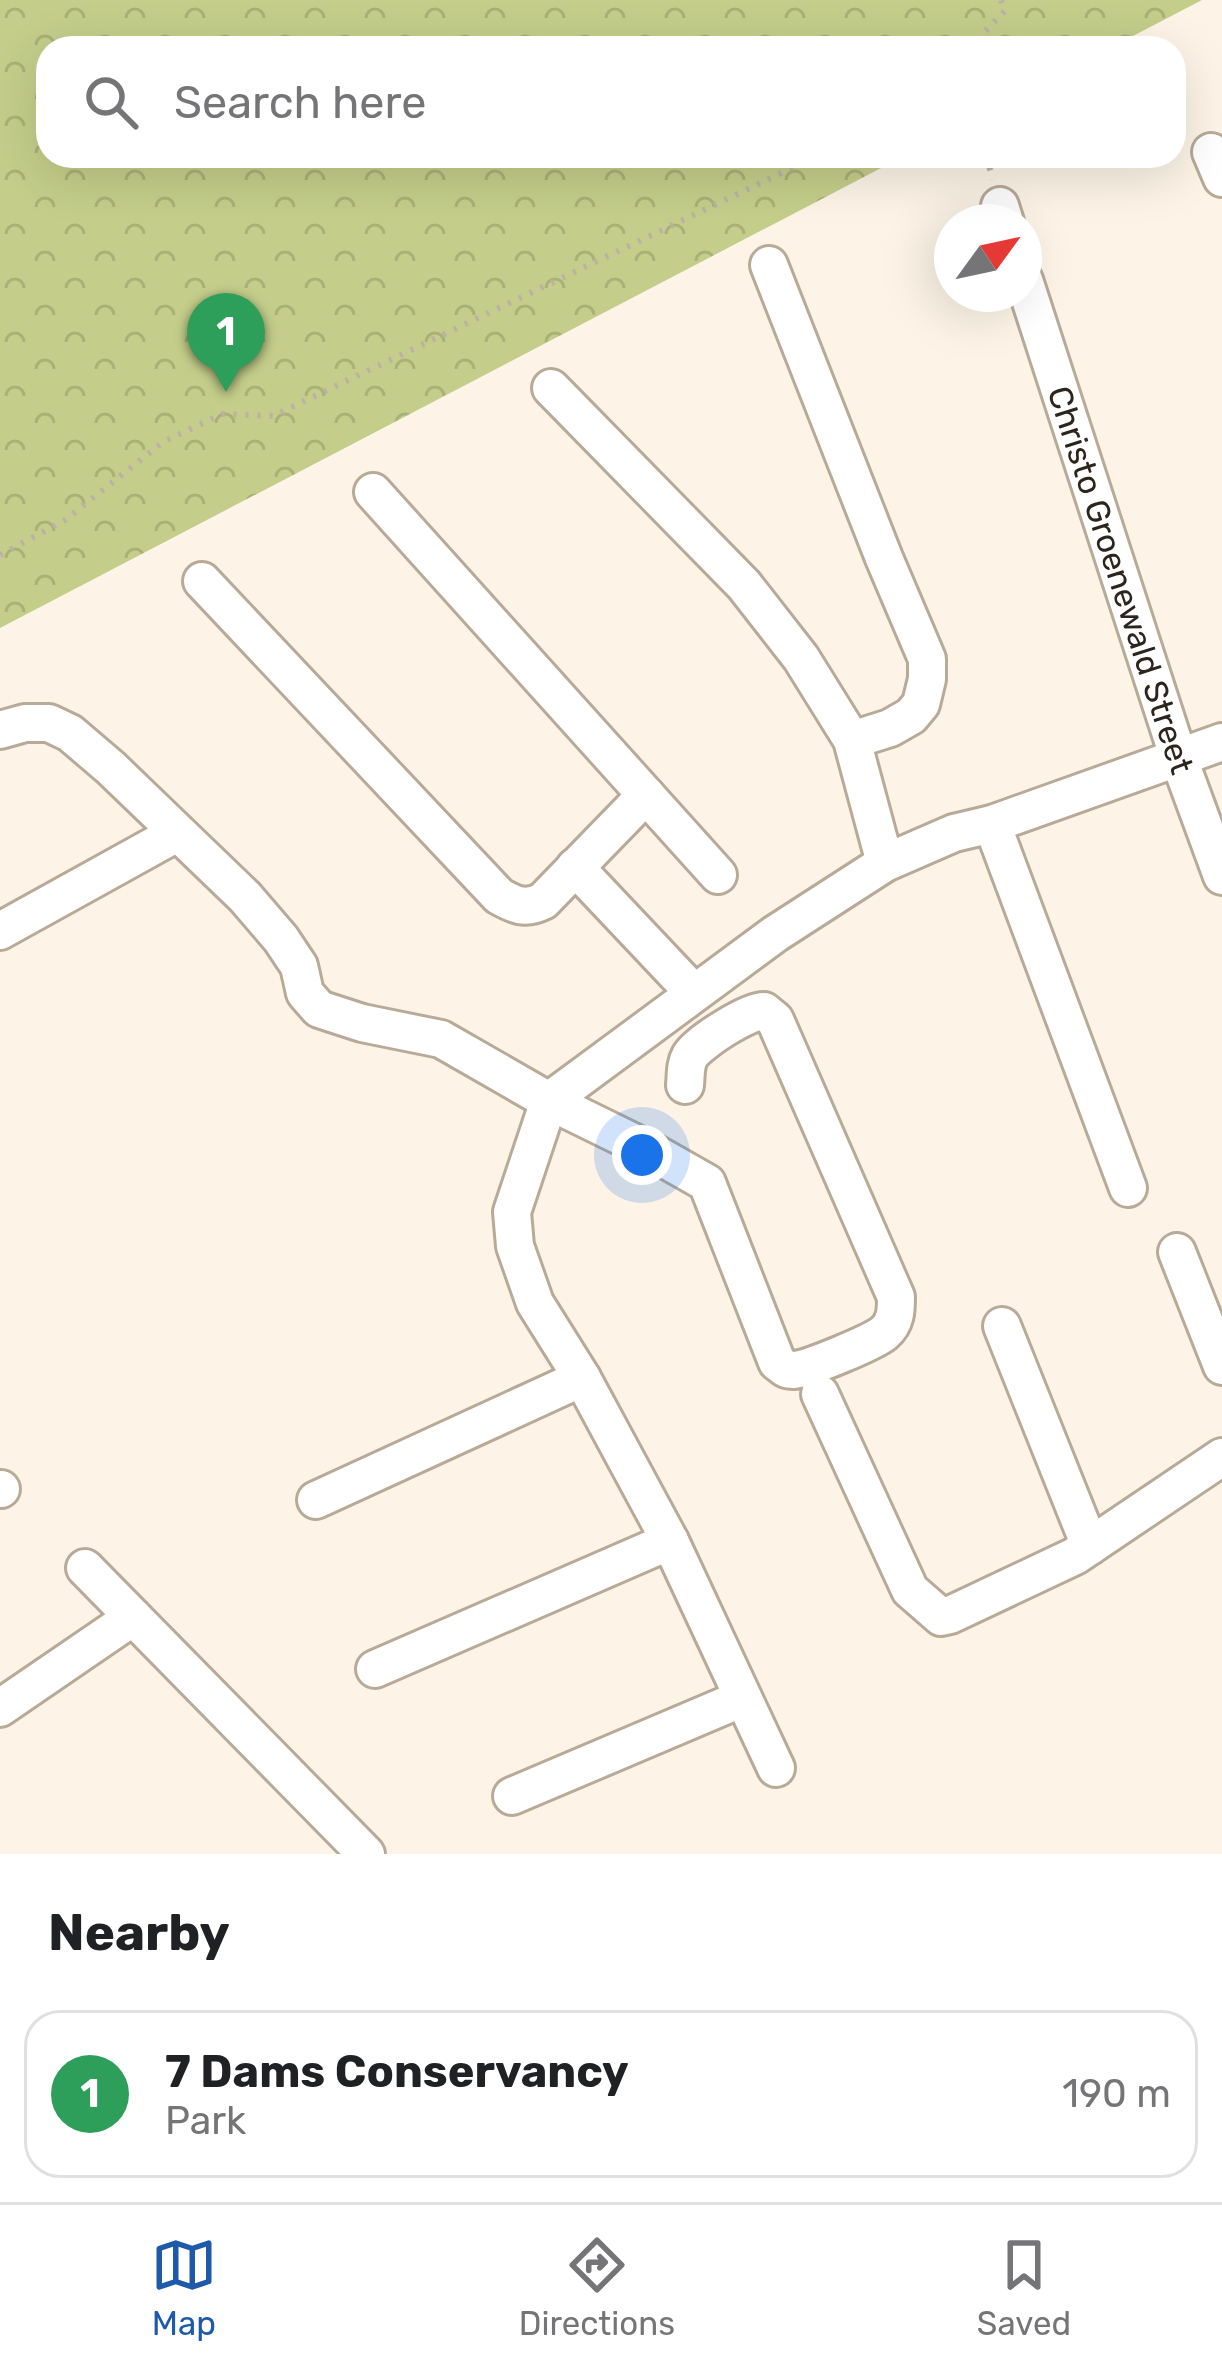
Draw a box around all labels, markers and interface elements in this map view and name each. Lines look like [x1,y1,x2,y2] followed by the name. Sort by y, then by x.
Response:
[36,36,1186,168] search box
[78,69,144,135] icon: search
[174,76,426,129] text: Search here
[934,204,1042,312] north arrow
[187,293,265,392] pin: 1
[1040,381,1202,779] street label: Christo Groenewald Street
[612,1125,672,1185] your location
[48,1902,230,1963] text: Nearby
[165,2045,629,2098] text: 7 Dams Conservancy
[80,2071,100,2117] text: 1
[1062,2071,1171,2117] text: 190 m
[165,2098,246,2144] text: Park
[151,2232,217,2343] tab: Map
[519,2232,675,2343] tab: Directions
[977,2232,1071,2343] tab: Saved

